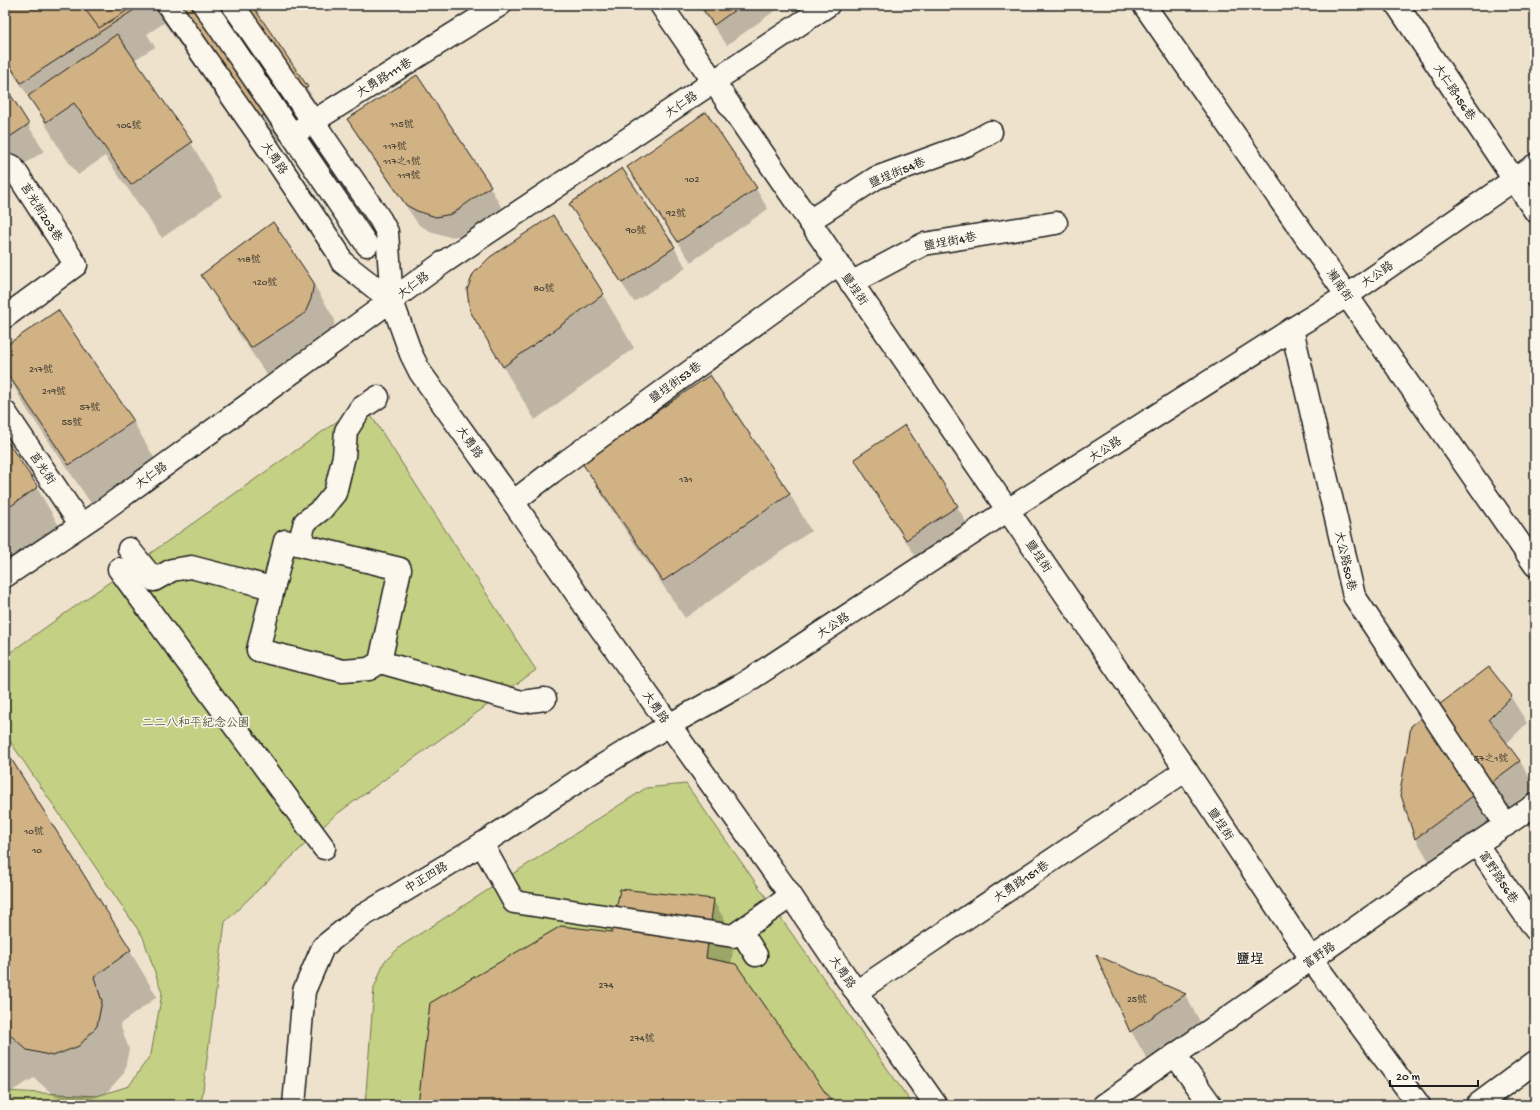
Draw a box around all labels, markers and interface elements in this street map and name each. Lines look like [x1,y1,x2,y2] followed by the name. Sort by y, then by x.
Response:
[354,55,415,101] street label: 大勇路111巷
[1429,62,1478,124] street label: 大仁路156巷
[663,89,701,122] street label: 大仁路
[389,119,414,131] house number: 115號
[116,120,141,132] house number: 106號
[257,140,290,178] street label: 大勇路
[382,141,407,153] house number: 117號
[867,155,928,192] street label: 鹽埕街54巷
[382,156,421,168] house number: 117之1號
[396,170,421,182] house number: 119號
[684,174,699,186] house number: 102
[16,181,65,245] street label: 莒光街203巷
[665,208,686,220] house number: 92號
[625,225,646,237] house number: 90號
[923,230,978,255] street label: 鹽埕街4巷
[236,254,261,266] house number: 118號
[1359,259,1397,292] street label: 大公路
[1322,267,1355,305] street label: 瀨南街
[395,269,433,303] street label: 大仁路
[837,271,870,309] street label: 鹽埕街
[252,277,277,289] house number: 120號
[533,283,555,295] house number: 80號
[647,359,705,407] street label: 鹽埕街53巷
[29,364,53,376] house number: 217號
[42,386,66,398] house number: 219號
[80,402,100,414] house number: 57號
[62,417,82,429] house number: 55號
[452,424,485,462] street label: 大勇路
[1087,434,1125,466] street label: 大公路
[25,450,58,488] street label: 莒光街
[133,460,171,493] street label: 大仁路
[678,474,693,486] house number: 131
[1330,530,1359,593] street label: 大公路50巷
[1021,538,1054,576] street label: 鹽埕街
[815,610,853,642] street label: 大公路
[638,689,671,727] street label: 大勇路
[142,715,250,731] park label: 二二八和平紀念公園
[1474,753,1508,765] house number: 57之1號
[1203,806,1236,844] street label: 鹽埕街
[23,826,44,838] house number: 10號
[31,845,42,857] house number: 10
[1475,849,1521,907] street label: 富野路56巷
[991,858,1053,906] street label: 大勇路151巷
[402,859,451,897] street label: 中正四路
[1301,940,1339,973] street label: 富野路
[1236,951,1264,969] district label: 鹽埕
[825,954,858,992] street label: 大勇路
[599,980,614,992] house number: 274
[1127,994,1147,1006] house number: 25號
[630,1033,654,1045] house number: 274號
[1390,1062,1478,1088] scale bar
[1396,1071,1421,1085] text: 20 m

